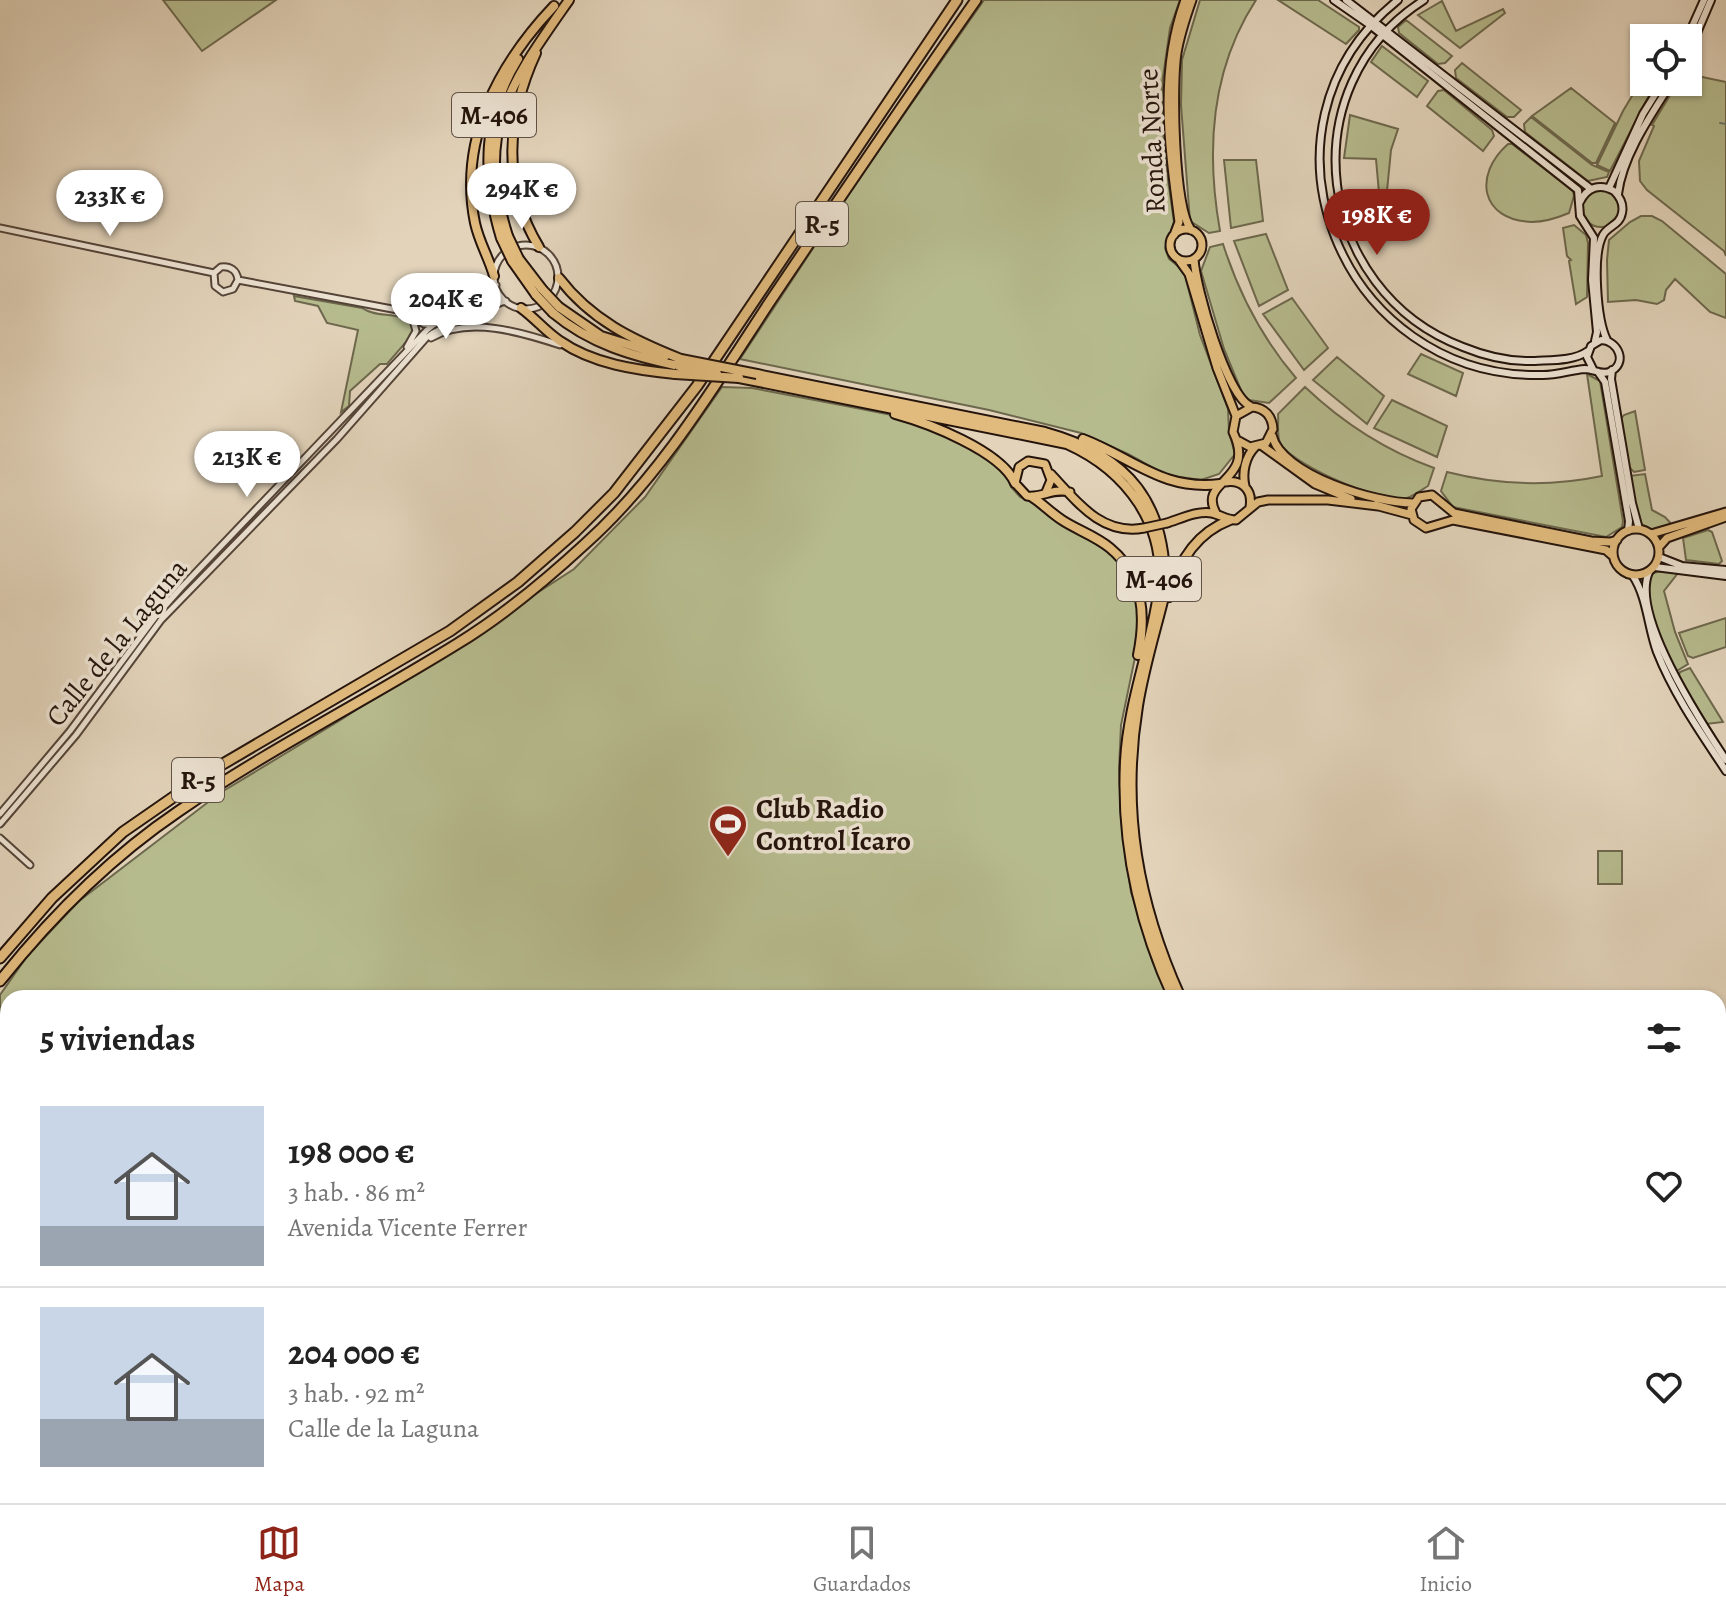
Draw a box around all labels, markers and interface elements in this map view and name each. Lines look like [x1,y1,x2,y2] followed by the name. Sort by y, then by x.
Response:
[1630,24,1702,96] map controls
[1630,24,1702,96] button: locate
[1129,67,1175,214] street label: Ronda Norte
[452,93,536,137] road number: M-406
[457,163,587,231] pin: 294K €
[45,170,175,238] pin: 233K €
[485,171,559,206] text: 294K €
[74,178,146,213] text: 233K €
[1312,189,1442,257] pin: 198K €
[1342,197,1412,232] text: 198K €
[796,202,848,246] road number: R-5
[381,273,511,341] pin: 204K €
[409,281,483,316] text: 204K €
[182,431,312,499] pin: 213K €
[212,439,282,474] text: 213K €
[37,551,196,735] street label: Calle de la Laguna
[1117,557,1201,601] road number: M-406
[172,758,224,802] road number: R-5
[756,790,911,860] place label: Club Radio Control Ícaro
[707,803,749,858] sports icon: Club Radio Control Ícaro
[40,1015,195,1062] text: 5 viviendas
[1642,1016,1686,1060] icon: filters
[288,1128,415,1175] text: 198 000 €
[104,1138,200,1234] icon: home
[1642,1164,1686,1208] icon: heart
[288,1175,425,1210] text: 3 hab. · 86 m²
[288,1210,527,1245] text: Avenida Vicente Ferrer
[288,1329,420,1376] text: 204 000 €
[104,1339,200,1435] icon: home
[1642,1365,1686,1409] icon: heart
[288,1376,425,1411] text: 3 hab. · 92 m²
[288,1411,479,1446] text: Calle de la Laguna
[254,1521,305,1599] tab: Mapa
[813,1521,911,1599] tab: Guardados
[1419,1521,1472,1599] tab: Inicio

